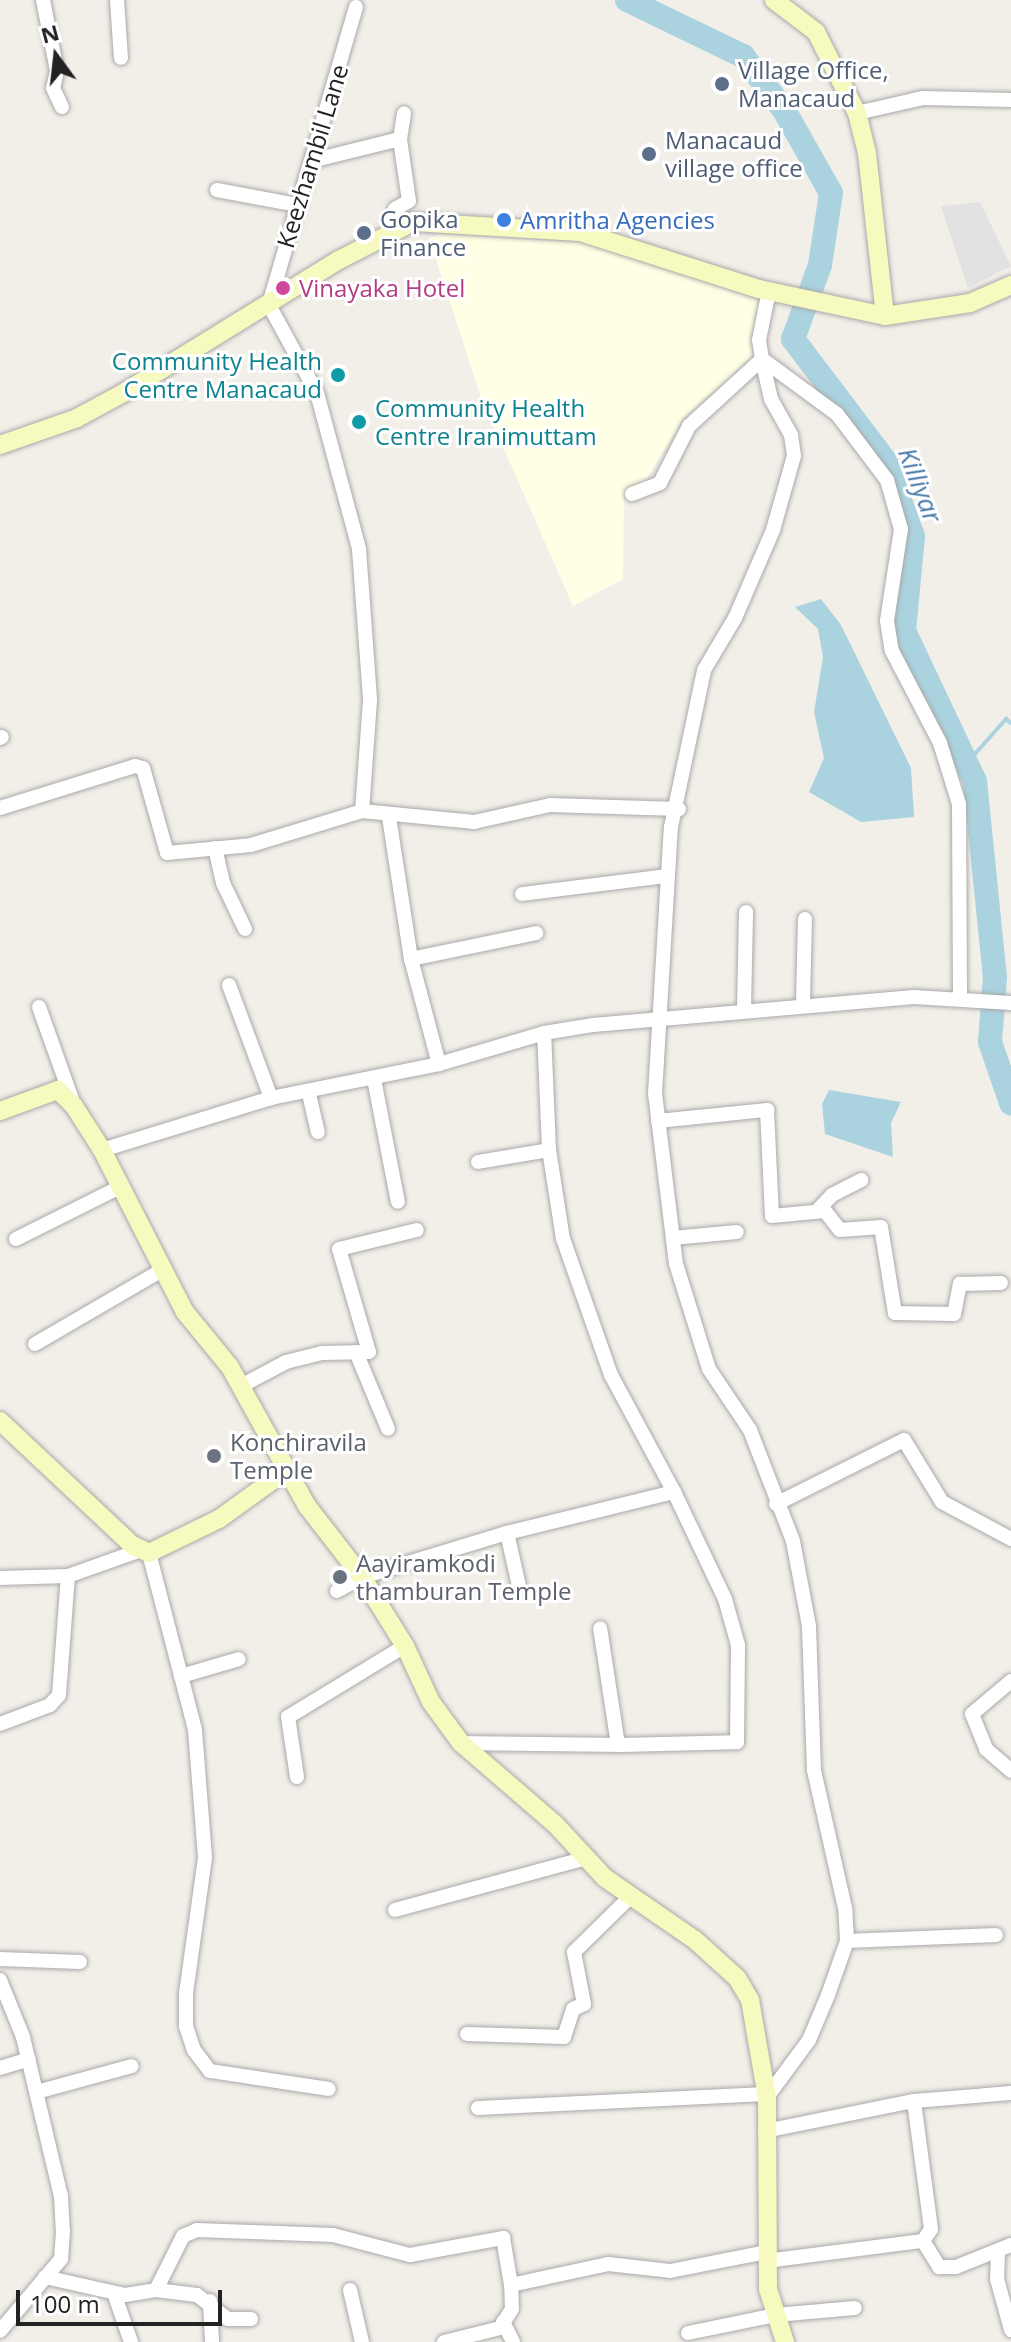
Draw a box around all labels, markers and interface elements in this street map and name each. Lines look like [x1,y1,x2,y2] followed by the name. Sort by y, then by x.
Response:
[16,16,96,96] north arrow
[37,16,62,50] text: N
[738,56,889,112] place label: Village Office, Manacaud
[270,61,354,251] street label: Keezhambil Lane
[713,75,731,93] marker: Village Office, Manacaud
[665,126,803,182] place label: Manacaud village office
[640,145,658,163] marker: Manacaud village office
[380,205,466,261] place label: Gopika Finance
[520,206,715,234] place label: Amritha Agencies
[495,211,513,229] marker: Amritha Agencies
[355,224,373,242] marker: Gopika Finance
[299,274,465,302] place label: Vinayaka Hotel
[274,279,292,297] marker: Vinayaka Hotel
[112,347,322,403] place label: Community Health Centre Manacaud
[329,366,347,384] marker: Community Health Centre Manacaud
[375,394,597,450] place label: Community Health Centre Iranimuttam
[350,413,368,431] marker: Community Health Centre Iranimuttam
[892,443,948,527] water label: Killiyar
[230,1428,367,1484] place label: Konchiravila Temple
[205,1447,223,1465] marker: Konchiravila Temple
[356,1549,571,1605] place label: Aayiramkodi thamburan Temple
[331,1568,349,1586] marker: Aayiramkodi thamburan Temple
[20,2274,226,2324] scale bar
[30,2287,100,2320] text: 100 m

